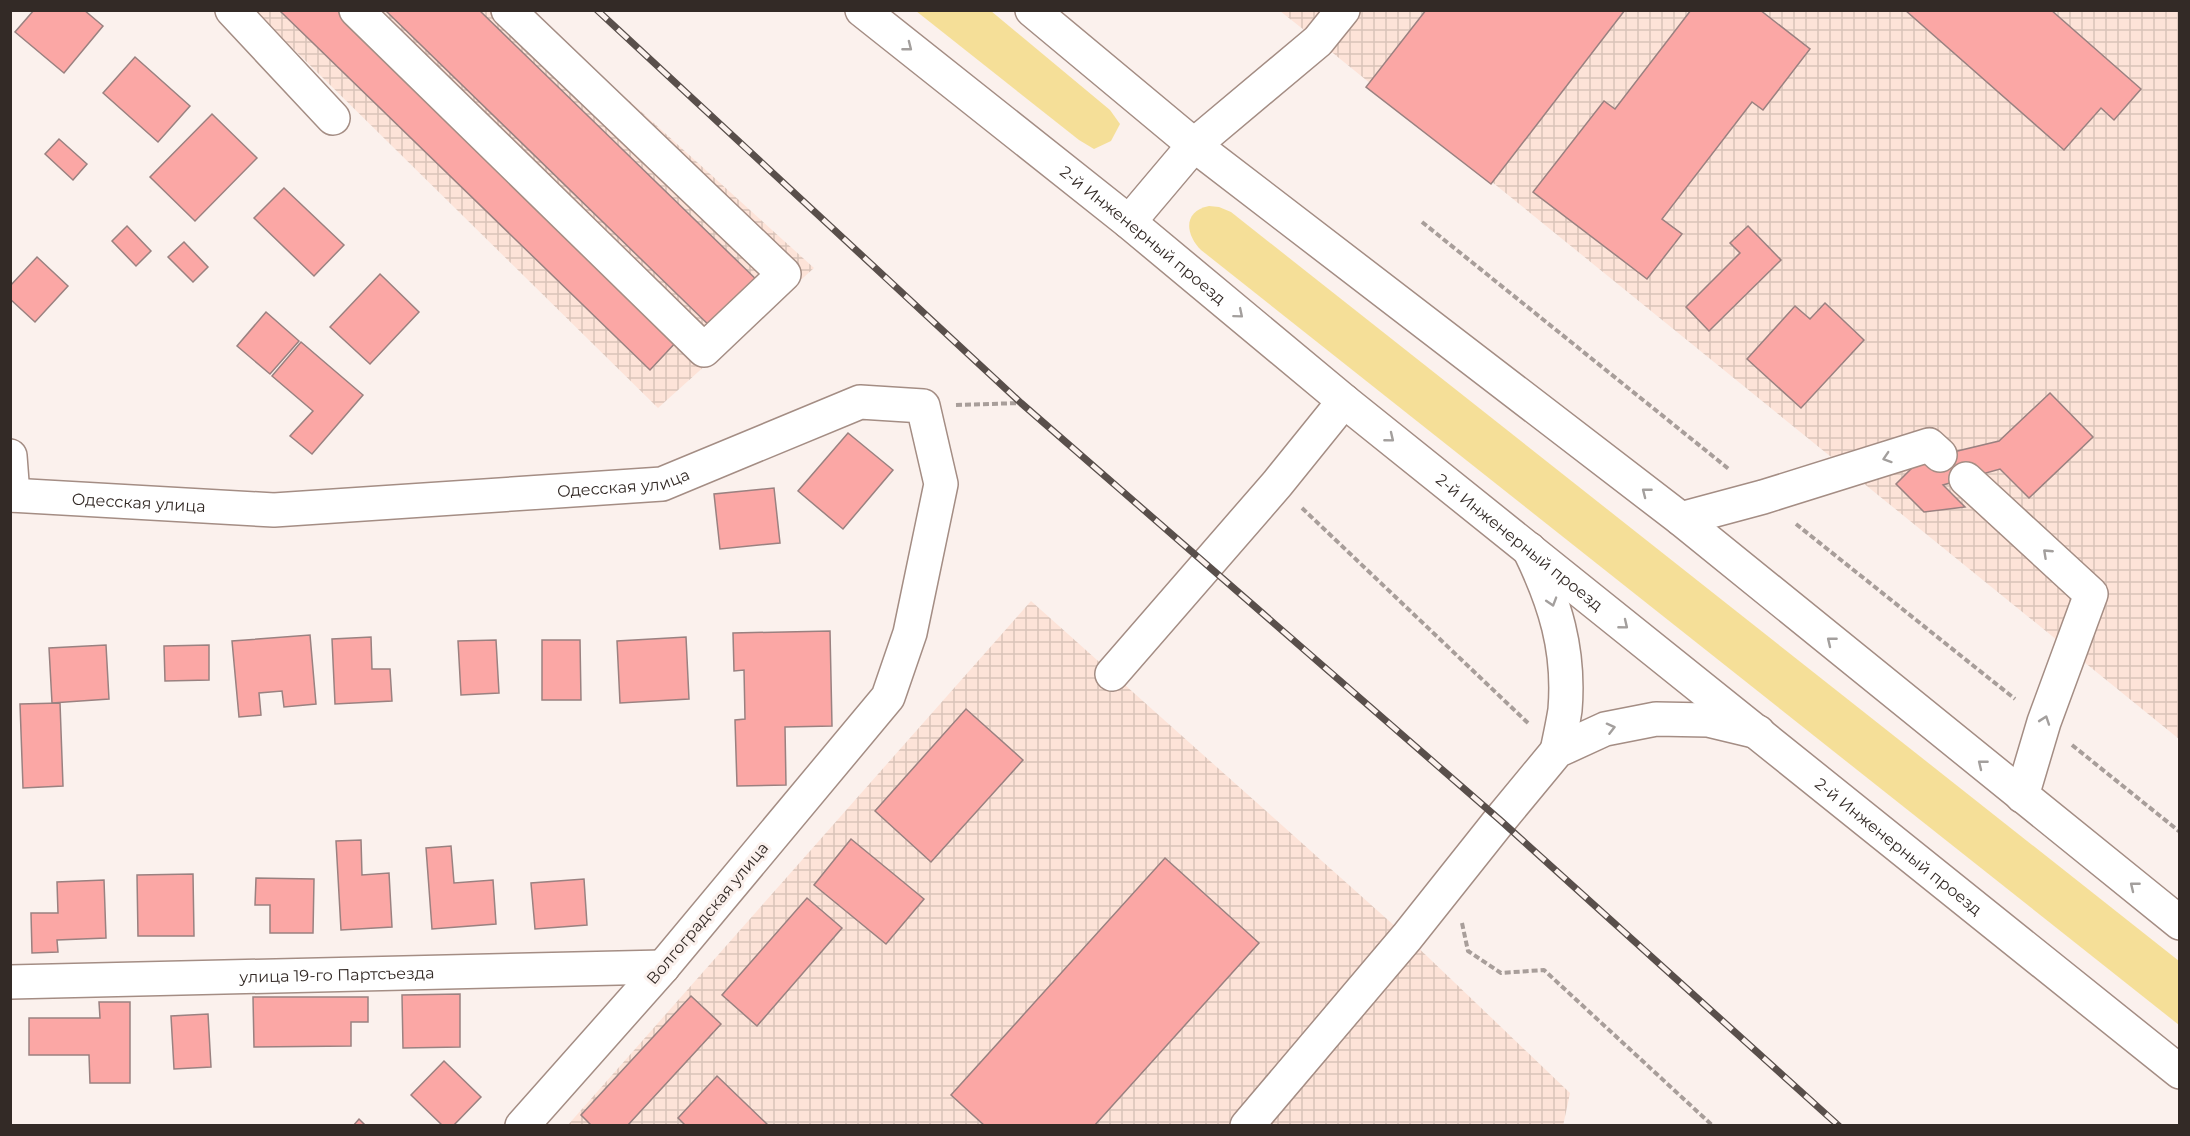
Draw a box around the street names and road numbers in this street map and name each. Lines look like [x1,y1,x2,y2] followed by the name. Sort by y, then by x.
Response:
[1056,162,1229,309] street label: 2-й Инженерный проезд
[556,465,692,501] street label: Одесская улица
[1432,470,1607,615] street label: 2-й Инженерный проезд
[71,490,206,516] street label: Одесская улица
[1811,774,1986,919] street label: 2-й Инженерный проезд
[643,839,772,988] street label: Волгоградская улица
[238,963,435,987] street label: улица 19-го Партсъезда

